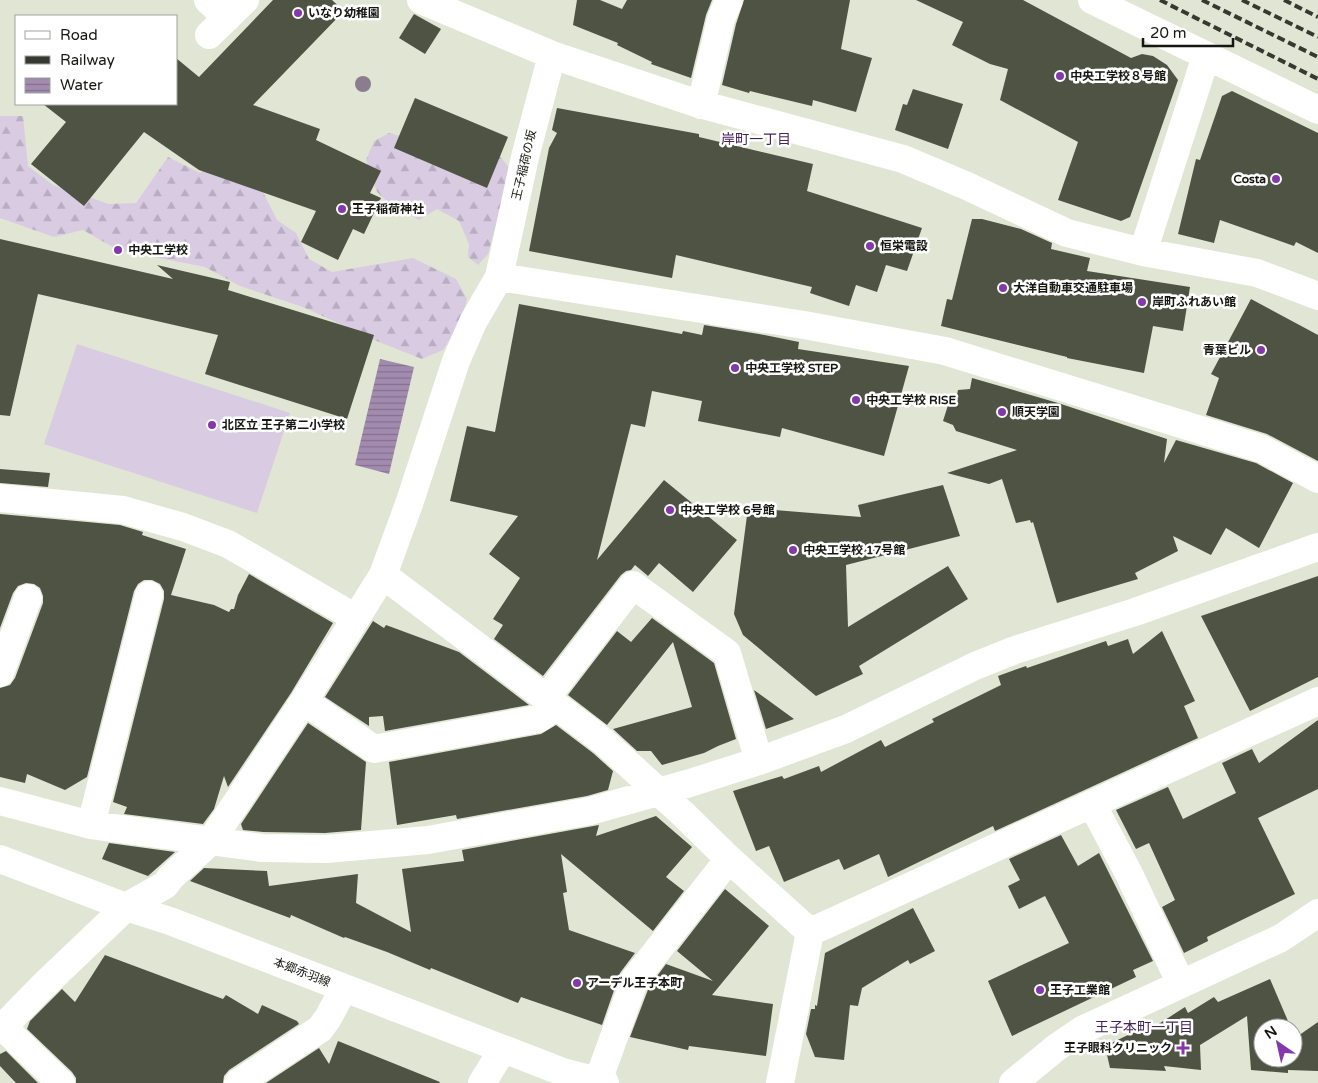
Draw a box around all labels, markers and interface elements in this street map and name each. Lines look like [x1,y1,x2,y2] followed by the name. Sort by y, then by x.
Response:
[308,6,380,20] place label: いなり幼稚園
[292,7,304,19] marker: いなり幼稚園
[15,15,178,105] legend
[1143,15,1233,47] scale bar
[1150,24,1187,42] text: 20 m
[60,26,98,44] text: Road
[60,51,115,69] text: Railway
[1070,69,1166,83] place label: 中央工学校８号館
[1054,70,1066,82] marker: 中央工学校８号館
[60,76,103,94] text: Water
[509,128,539,202] street label: 王子稲荷の坂
[721,131,791,148] district label: 岸町一丁目
[1234,172,1266,186] place label: Costa
[1270,173,1282,185] marker: Costa
[352,202,424,216] place label: 王子稲荷神社
[336,203,348,215] marker: 王子稲荷神社
[880,239,928,253] place label: 恒栄電設
[864,240,876,252] marker: 恒栄電設
[128,243,188,257] place label: 中央工学校
[112,244,124,256] marker: 中央工学校
[1013,281,1133,295] place label: 大洋自動車交通駐車場
[997,282,1009,294] marker: 大洋自動車交通駐車場
[1152,295,1236,309] place label: 岸町ふれあい館
[1136,296,1148,308] marker: 岸町ふれあい館
[1203,343,1251,357] place label: 青葉ビル
[1255,344,1267,356] marker: 青葉ビル
[745,361,838,375] place label: 中央工学校 STEP
[729,362,741,374] marker: 中央工学校 STEP
[866,393,956,407] place label: 中央工学校 RISE
[850,394,862,406] marker: 中央工学校 RISE
[1012,405,1060,419] place label: 順天学園
[996,406,1008,418] marker: 順天学園
[222,418,345,432] place label: 北区立 王子第二小学校
[206,419,218,431] marker: 北区立 王子第二小学校
[680,503,775,517] place label: 中央工学校 6号館
[664,504,676,516] marker: 中央工学校 6号館
[803,543,905,557] place label: 中央工学校 17号館
[787,544,799,556] marker: 中央工学校 17号館
[271,955,333,989] street label: 本郷赤羽線
[587,976,682,990] place label: アーデル王子本町
[571,977,583,989] marker: アーデル王子本町
[1050,983,1110,997] place label: 王子工業館
[1034,984,1046,996] marker: 王子工業館
[1253,1018,1303,1068] north arrow
[1095,1019,1193,1036] district label: 王子本町一丁目
[1262,1022,1280,1043] text: N
[1064,1041,1172,1055] place label: 王子眼科クリニック
[1176,1041,1190,1055] marker: 王子眼科クリニック

